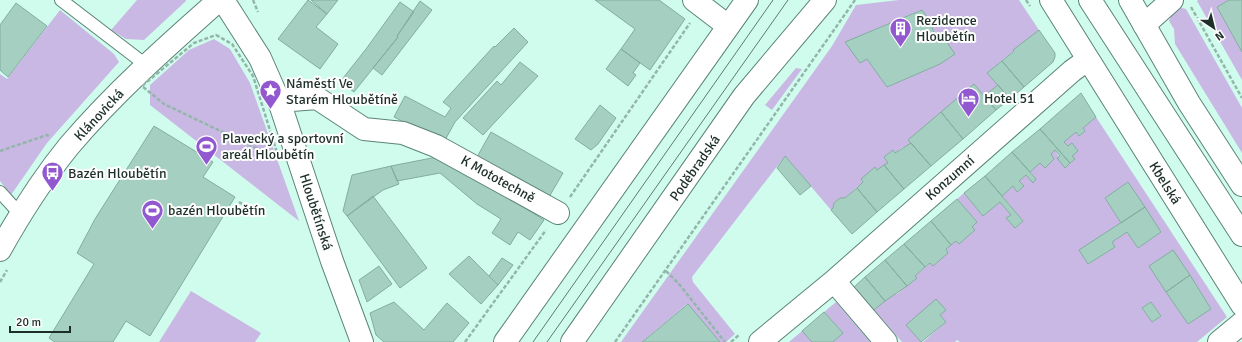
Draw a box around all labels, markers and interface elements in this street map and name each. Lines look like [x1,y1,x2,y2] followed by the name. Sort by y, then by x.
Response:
[1194,8,1234,48] north arrow
[916,12,977,45] place label: Rezidence Hloubětín
[887,15,913,48] building icon: Rezidence Hloubětín
[1213,28,1226,43] text: N
[286,75,398,108] place label: Náměstí Ve Starém Hloubětíně
[258,78,284,111] place icon: Náměstí Ve Starém Hloubětíně
[71,85,127,145] street label: Klánovická
[955,85,981,118] hotel icon: Hotel 51
[984,90,1035,107] place label: Hotel 51
[222,130,344,163] place label: Plavecký a sportovní areál Hloubětín
[666,132,724,204] street label: Poděbradská
[194,133,220,166] sports icon: Plavecký a sportovní areál Hloubětín
[458,152,538,206] street label: K Mototechně
[922,152,978,204] street label: Konzumní
[1145,159,1185,207] street label: Kbelská
[40,160,66,193] bus stop icon: Bazén Hloubětín
[68,165,167,182] place label: Bazén Hloubětín
[296,172,336,252] street label: Hloubětínská
[139,197,165,230] sports icon: bazén Hloubětín
[168,202,265,219] place label: bazén Hloubětín
[10,308,70,334] scale bar
[16,315,41,330] text: 20 m

